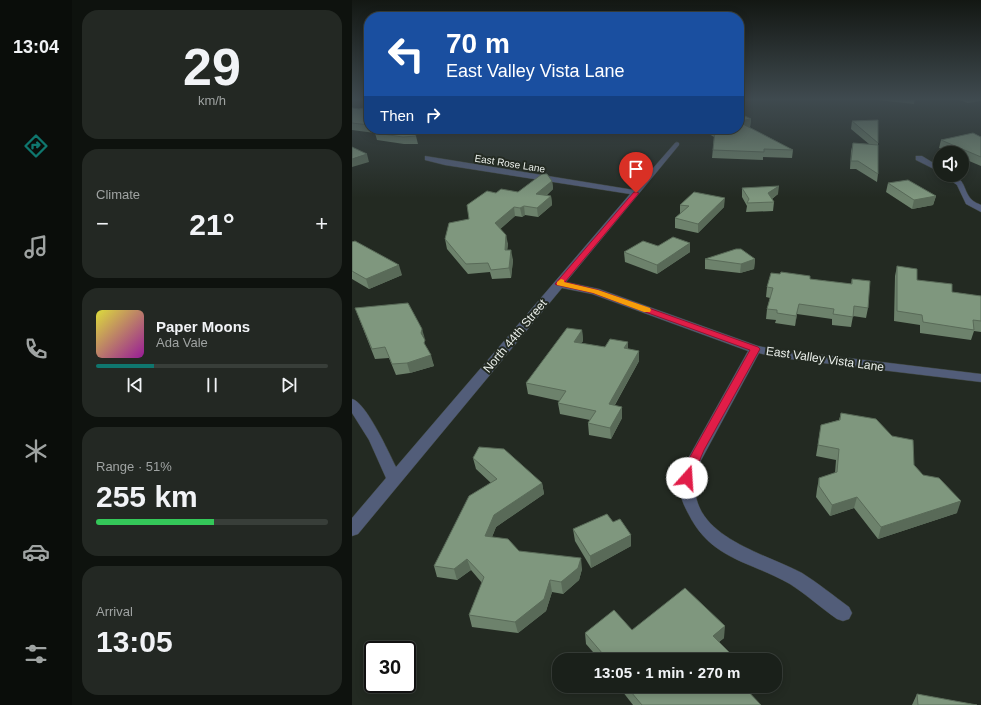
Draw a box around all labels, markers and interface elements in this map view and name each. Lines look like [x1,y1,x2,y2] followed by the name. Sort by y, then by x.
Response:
[380,28,432,80] icon: left
[446,28,510,59] text: 70 m
[13,37,59,57] text: 13:04
[183,38,241,96] text: 29
[446,61,624,81] text: East Valley Vista Lane
[198,93,226,108] text: km/h
[422,104,444,126] icon: right
[380,107,414,124] text: Then
[22,132,50,160] icon: directions
[933,146,969,182] map controls
[933,146,969,182] button: sound
[474,152,546,175] street label: East Rose Lane
[619,152,653,193] pin
[625,158,647,180] icon: arrive
[96,187,140,202] text: Climate
[189,208,235,241] text: 21°
[96,211,109,236] text: −
[315,211,328,236] text: +
[22,233,50,261] icon: music
[480,296,550,376] street label: North 44th Street
[156,318,250,335] text: Paper Moons
[22,335,50,363] icon: phone
[156,335,208,350] text: Ada Vale
[765,344,885,374] street label: East Valley Vista Lane
[124,374,146,396] icon: previous
[201,374,223,396] icon: pause
[278,374,300,396] icon: next
[22,437,50,465] icon: climate
[666,457,708,499] position arrow
[96,459,172,474] text: Range · 51%
[96,480,198,513] text: 255 km
[22,538,50,566] icon: car
[96,604,133,619] text: Arrival
[96,625,173,658] text: 13:05
[22,640,50,668] icon: filters
[364,641,416,693] speed limit sign: 30
[594,664,740,681] text: 13:05 · 1 min · 270 m

